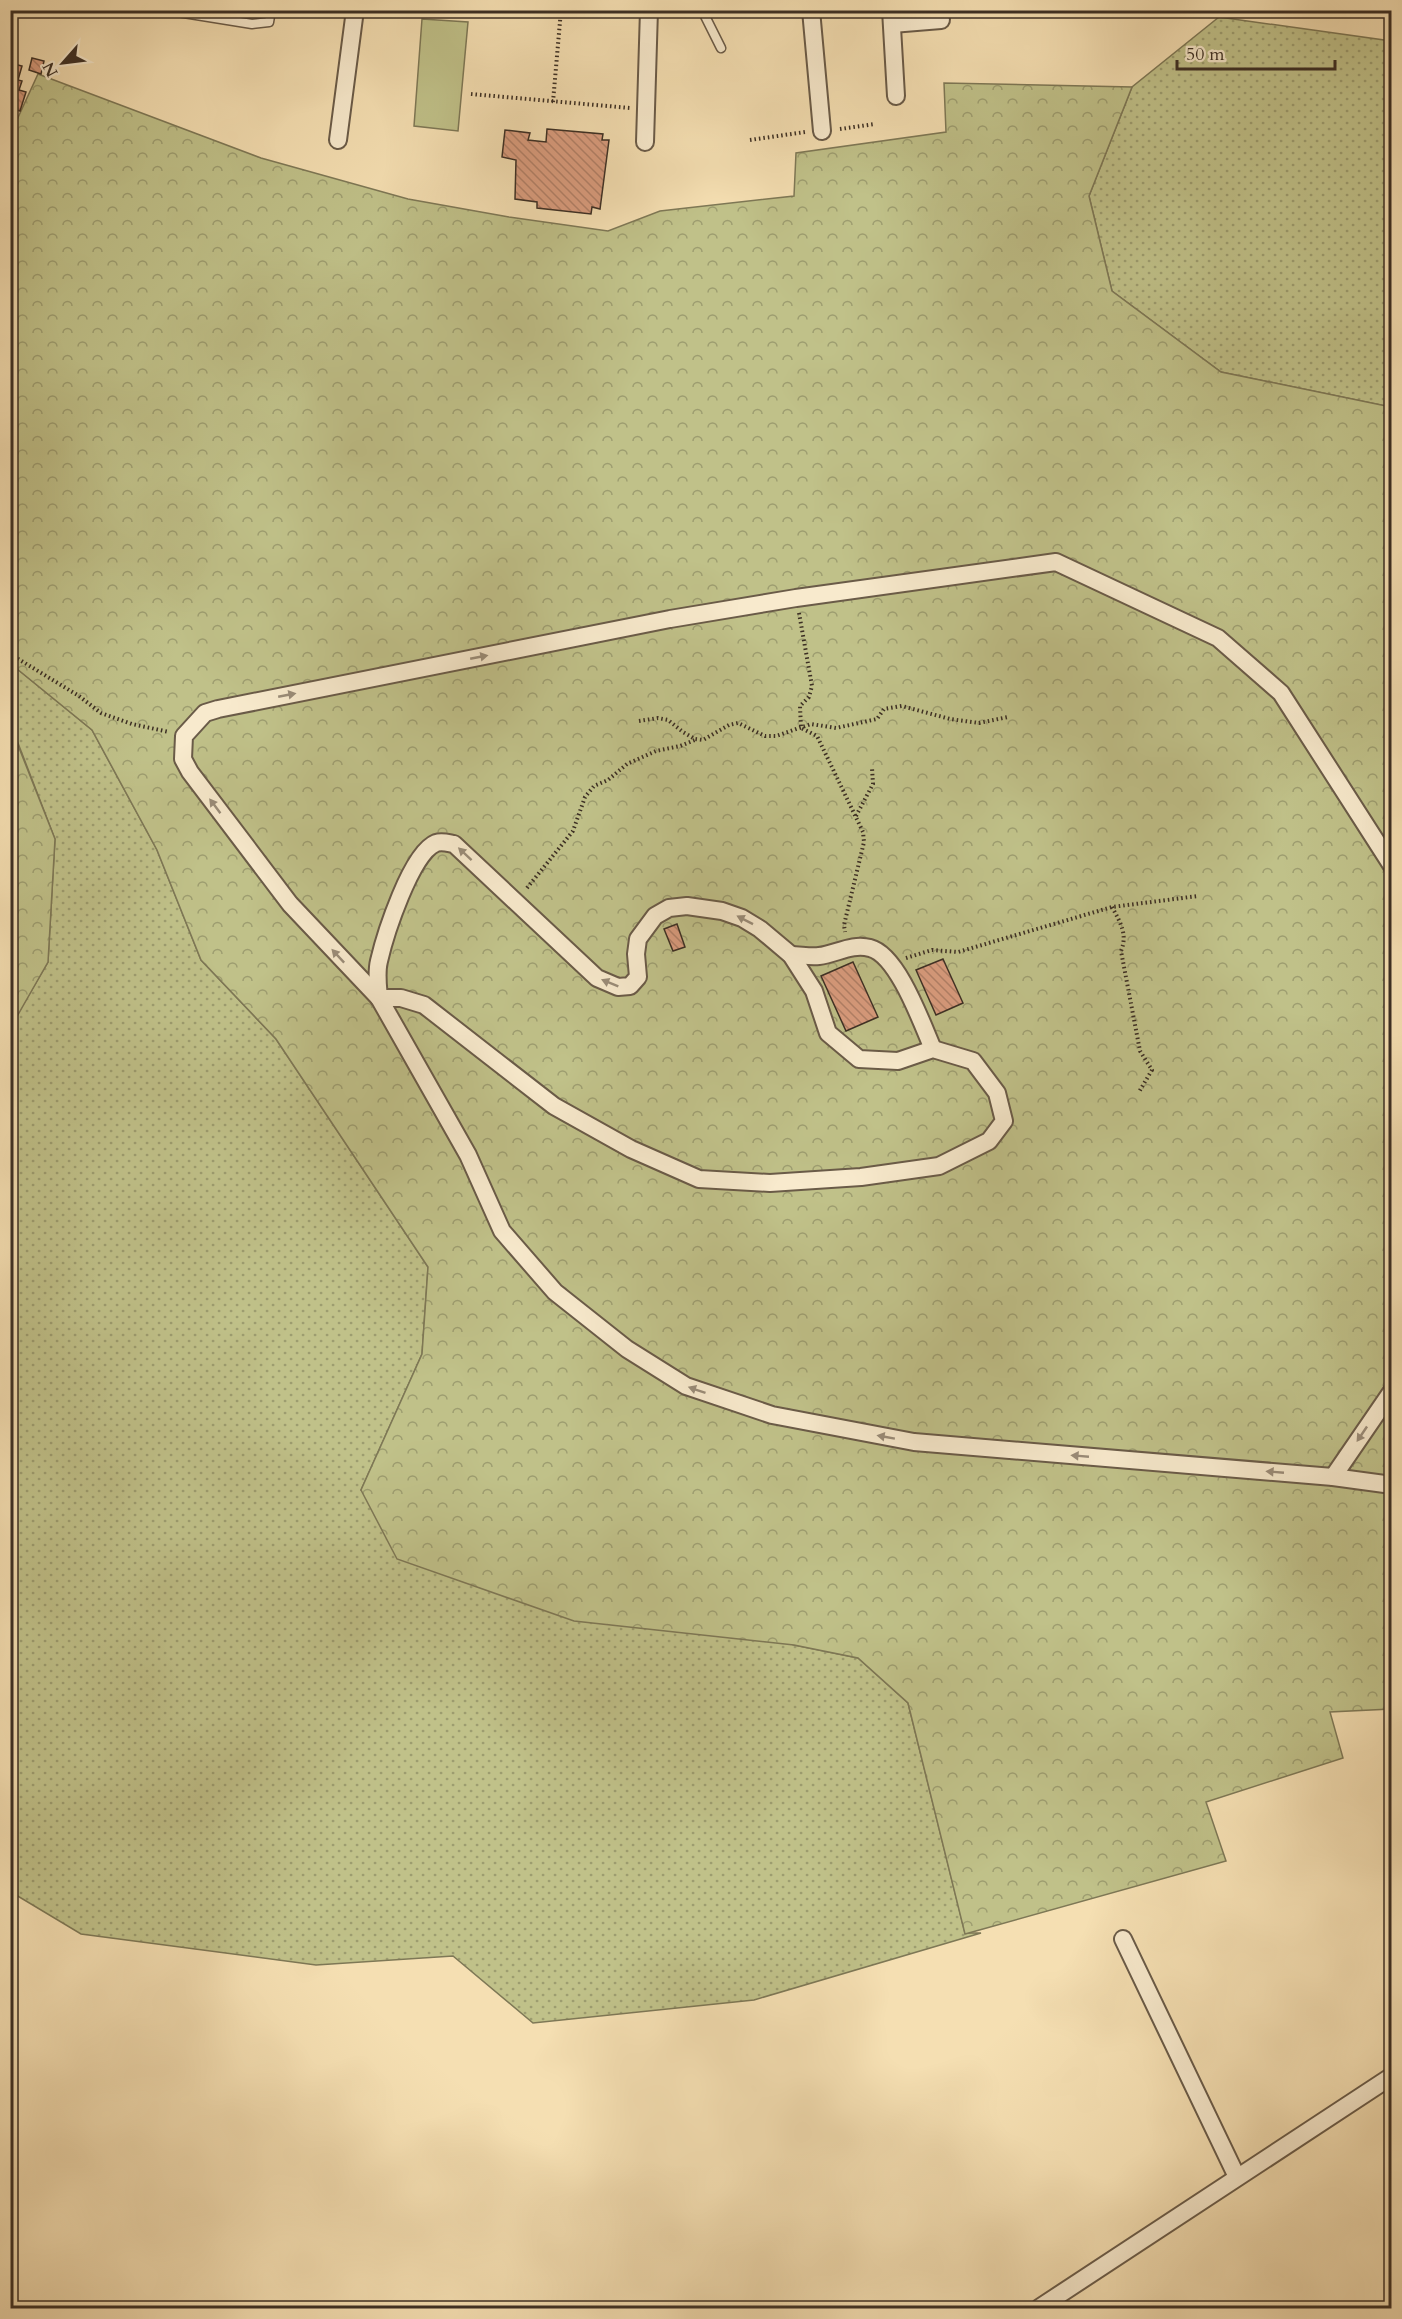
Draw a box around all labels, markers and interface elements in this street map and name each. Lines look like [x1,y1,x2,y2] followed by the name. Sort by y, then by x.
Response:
[33,33,93,93] north arrow
[1177,33,1334,71] scale bar
[1186,42,1225,67] text: 50 m
[38,58,64,81] text: N
[469,652,488,661] one-way arrow
[278,690,297,699] one-way arrow
[209,798,221,814] one-way arrow
[457,847,472,861] one-way arrow
[736,915,753,925] one-way arrow
[331,949,345,964] one-way arrow
[600,978,618,988] one-way arrow
[688,1384,706,1394] one-way arrow
[1356,1426,1368,1442] one-way arrow
[877,1432,896,1441] one-way arrow
[1071,1451,1090,1461] one-way arrow
[1265,1467,1284,1477] one-way arrow

